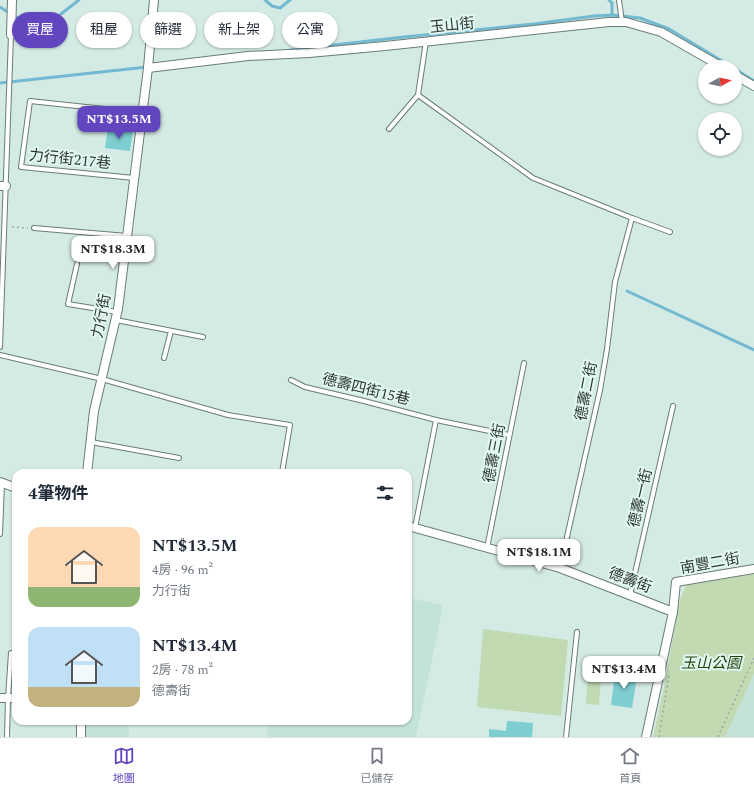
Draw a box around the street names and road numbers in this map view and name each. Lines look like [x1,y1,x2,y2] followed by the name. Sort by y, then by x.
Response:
[428,12,476,39] street label: 玉山街
[28,144,112,175] street label: 力行街217巷
[86,292,117,340] street label: 力行街
[569,359,604,423] street label: 德壽二街
[319,367,412,412] street label: 德壽四街15巷
[477,421,512,485] street label: 德壽三街
[623,466,658,530] street label: 德壽一街
[679,547,742,580] street label: 南豐二街
[605,562,655,599] street label: 德壽街

